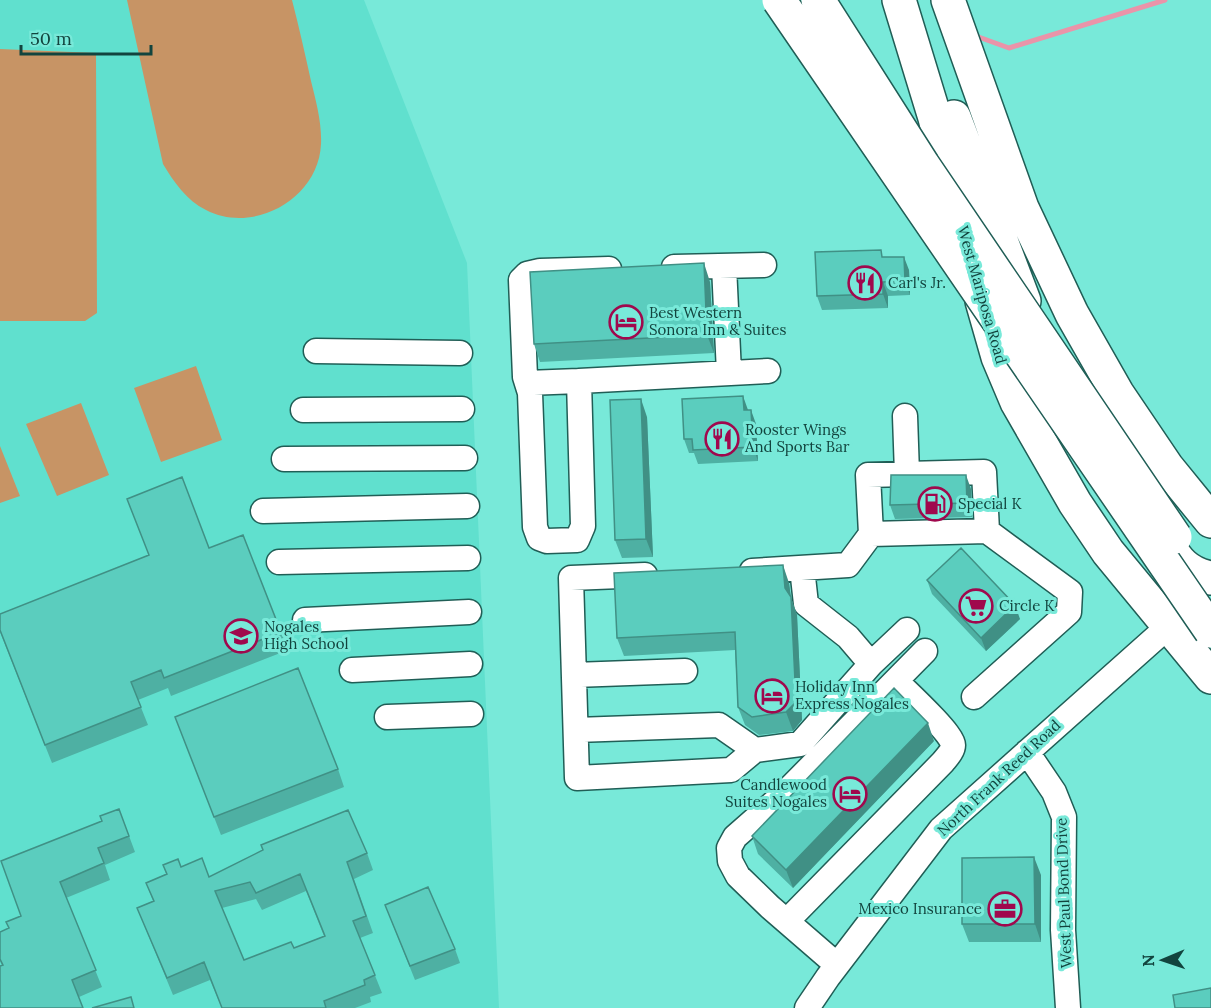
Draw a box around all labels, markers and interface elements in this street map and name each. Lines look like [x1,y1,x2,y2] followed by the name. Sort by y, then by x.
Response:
[21,18,152,56] scale bar
[30,27,72,50] text: 50 m
[954,224,1011,366] street label: West Mariposa Road
[847,265,883,301] restaurant icon: Carl's Jr.
[888,273,946,292] place label: Carl's Jr.
[649,303,786,339] place label: Best Western Sonora Inn & Suites
[608,304,644,340] hotel icon: Best Western Sonora Inn & Suites
[744,420,850,456] place label: Rooster Wings And Sports Bar
[704,421,740,457] restaurant icon: Rooster Wings And Sports Bar
[917,486,953,522] fuel station icon: Special K
[958,494,1022,513] place label: Special K
[958,588,994,624] supermarket icon: Circle K
[999,596,1055,615] place label: Circle K
[264,617,349,653] place label: Nogales High School
[223,618,259,654] school or university icon: Nogales High School
[795,677,909,713] place label: Holiday Inn Express Nogales
[754,678,790,714] hotel icon: Holiday Inn Express Nogales
[933,715,1064,840] street label: North Frank Reed Road
[725,775,827,811] place label: Candlewood Suites Nogales
[832,776,868,812] hotel icon: Candlewood Suites Nogales
[1051,818,1076,969] street label: West Paul Bond Drive
[987,891,1023,927] office icon: Mexico Insurance
[858,899,982,918] place label: Mexico Insurance
[1133,930,1193,990] north arrow
[1138,954,1158,967] text: N

